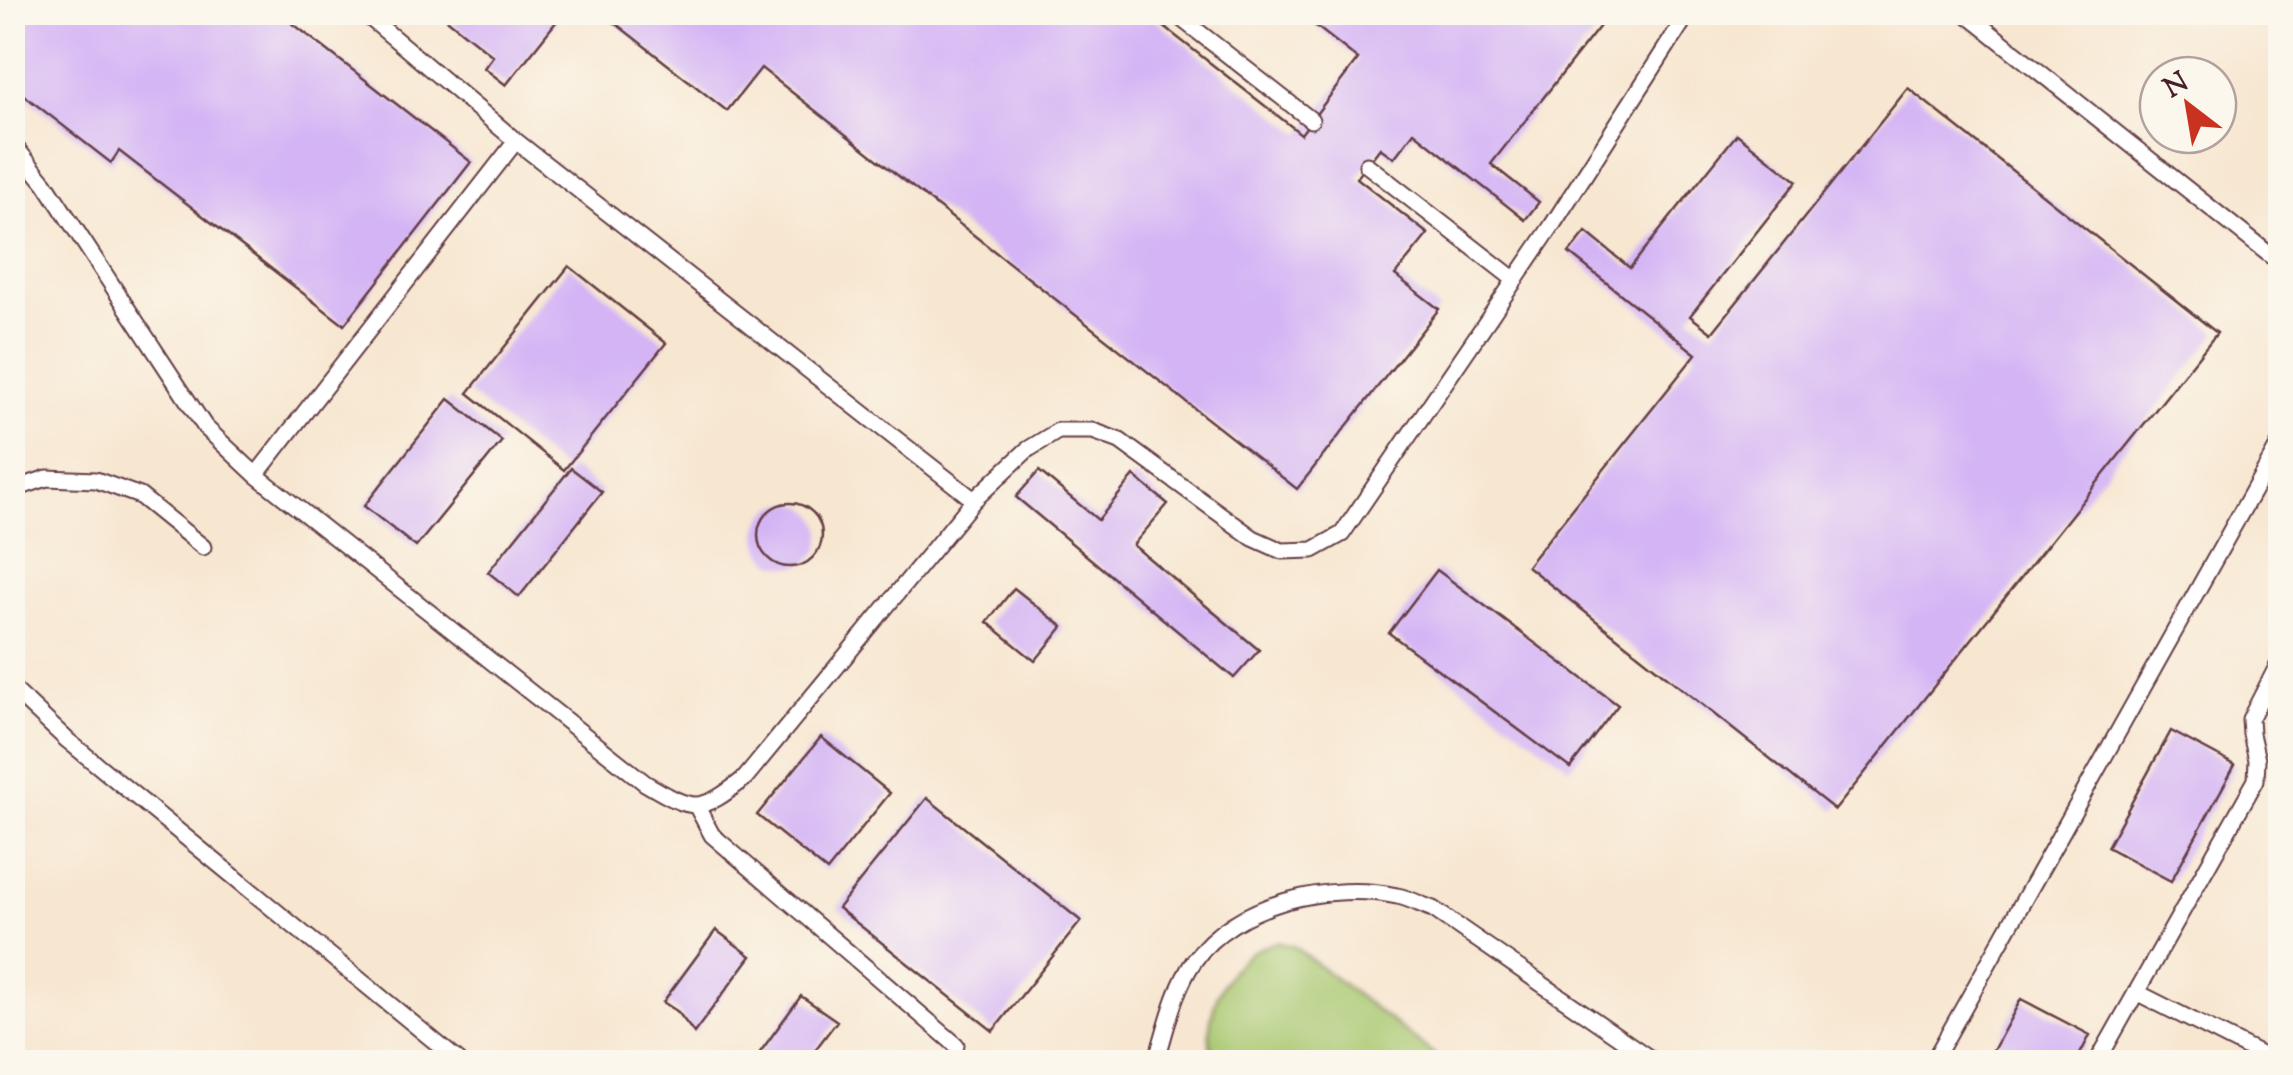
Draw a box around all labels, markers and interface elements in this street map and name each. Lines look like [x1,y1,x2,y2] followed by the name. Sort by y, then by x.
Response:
[2138,55,2238,155] north arrow
[2157,63,2197,109] text: N

